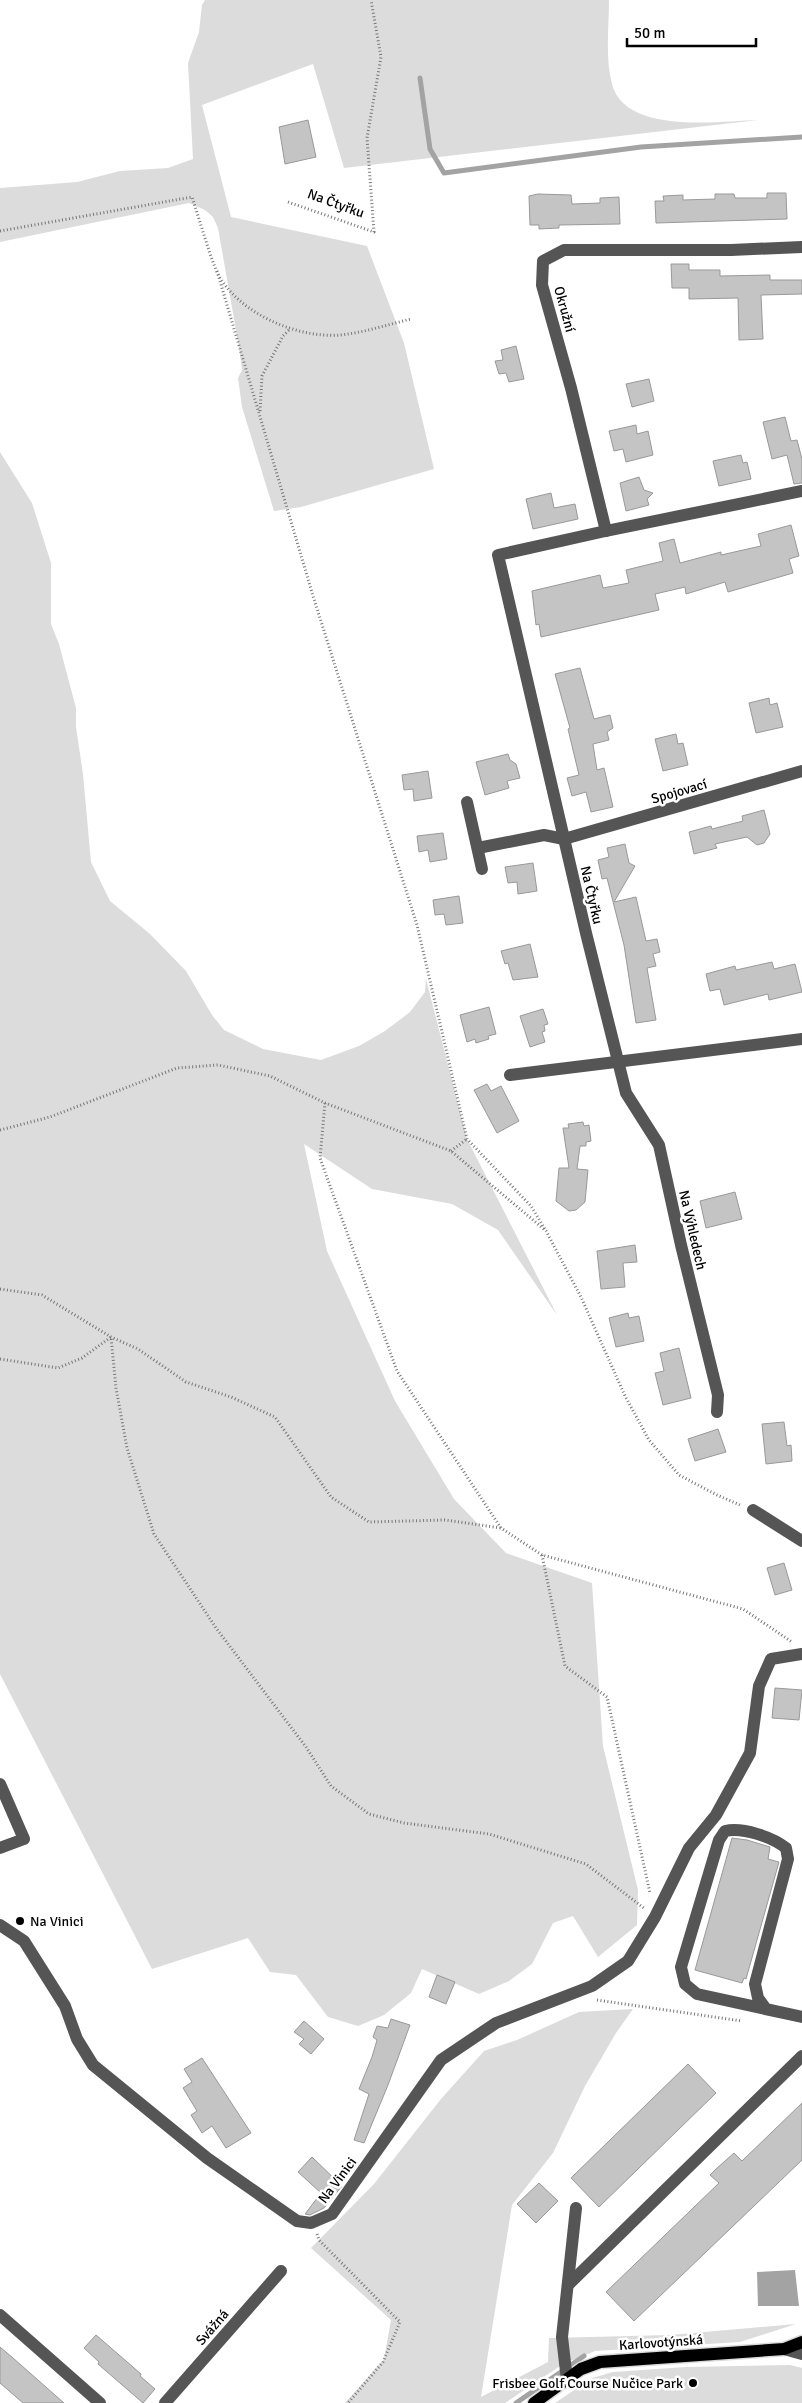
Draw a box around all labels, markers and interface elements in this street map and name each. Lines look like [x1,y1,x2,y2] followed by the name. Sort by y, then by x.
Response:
[627,15,756,47] scale bar
[634,24,665,42] text: 50 m
[305,185,367,222] street label: Na Čtyřku
[550,284,579,334] street label: Okružní
[649,775,709,808] street label: Spojovací
[577,864,606,926] street label: Na Čtyřku
[675,1189,710,1272] street label: Na Výhledech
[30,1913,84,1930] place label: Na Vinici
[14,1915,26,1927] marker: Na Vinici
[315,2154,360,2207] street label: Na Vinici
[192,2306,233,2349] street label: Svážná
[618,2331,704,2354] street label: Karlovotýnská
[492,2375,683,2392] place label: Frisbee Golf Course Nučice Park
[687,2377,699,2389] marker: Frisbee Golf Course Nučice Park

